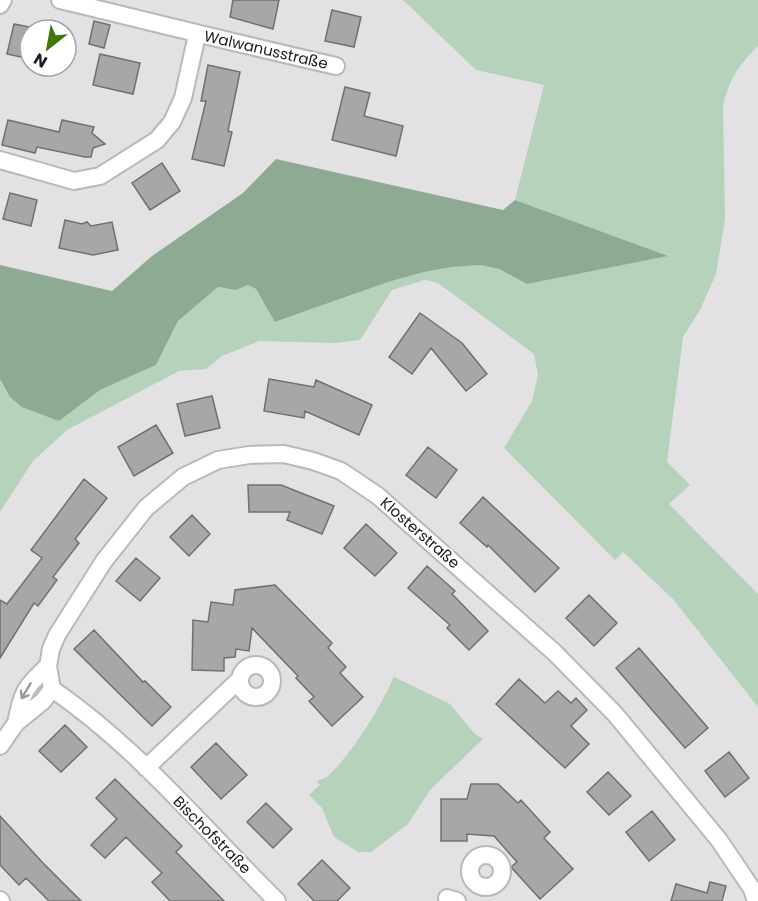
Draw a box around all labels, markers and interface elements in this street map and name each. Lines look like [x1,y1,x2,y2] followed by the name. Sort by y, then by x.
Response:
[18,18,78,78] north arrow
[202,25,330,74] street label: Walwanusstraße
[29,47,52,73] text: N
[376,492,465,573] street label: Klosterstraße
[19,682,31,699] one-way arrow
[169,791,256,878] street label: Bischofstraße

